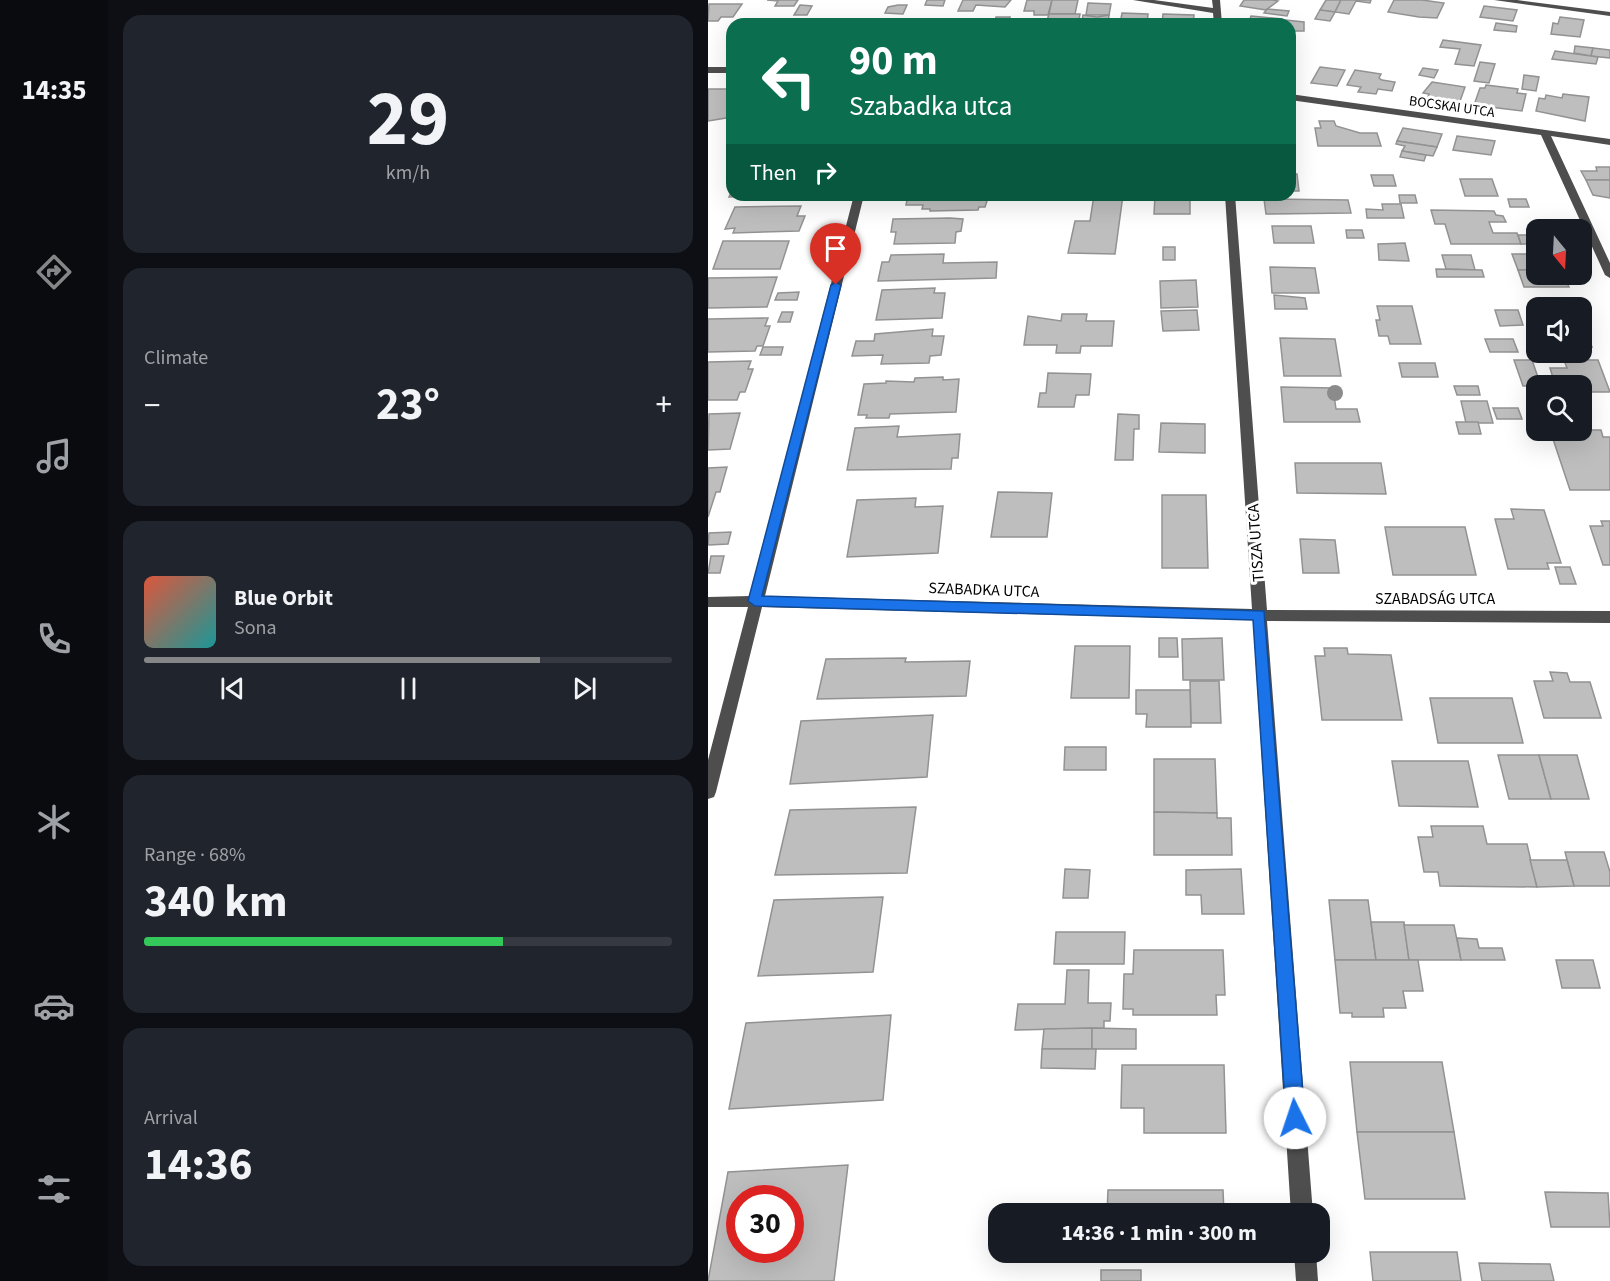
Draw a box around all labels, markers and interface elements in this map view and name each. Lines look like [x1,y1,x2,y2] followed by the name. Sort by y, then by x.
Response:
[849,31,938,91] text: 90 m
[750,42,828,120] icon: left
[367,64,449,175] text: 29
[21,71,87,110] text: 14:35
[849,87,1012,126] text: Szabadka utca
[1408,91,1496,123] street label: BOCSKAI UTCA
[809,156,842,189] icon: right
[750,157,797,189] text: Then
[386,159,430,187] text: km/h
[1526,219,1592,285] north arrow
[1526,219,1592,441] map controls
[810,223,861,285] pin
[819,232,852,265] icon: arrive
[33,251,75,293] icon: directions
[1526,297,1592,363] button: sound
[144,344,208,372] text: Climate
[376,373,440,437] text: 23°
[1526,375,1592,441] button: search
[144,382,160,429] text: −
[656,382,672,429] text: +
[33,435,75,477] icon: music
[1242,503,1270,583] street label: TISZA UTCA
[928,577,1040,603] street label: SZABADKA UTCA
[234,582,333,614] text: Blue Orbit
[1375,588,1495,610] street label: SZABADSÁG UTCA
[234,614,277,642] text: Sona
[33,618,75,660] icon: phone
[216,672,249,705] icon: previous
[392,672,425,705] icon: pause
[568,672,601,705] icon: next
[33,801,75,843] icon: climate
[144,841,245,869] text: Range · 68%
[144,870,288,934] text: 340 km
[33,985,75,1027] icon: car
[1263,1086,1327,1150] position arrow
[144,1104,198,1132] text: Arrival
[144,1133,253,1197] text: 14:36
[33,1168,75,1210] icon: filters
[726,1185,804,1263] speed limit sign: 30
[1061,1217,1257,1249] text: 14:36 · 1 min · 300 m

